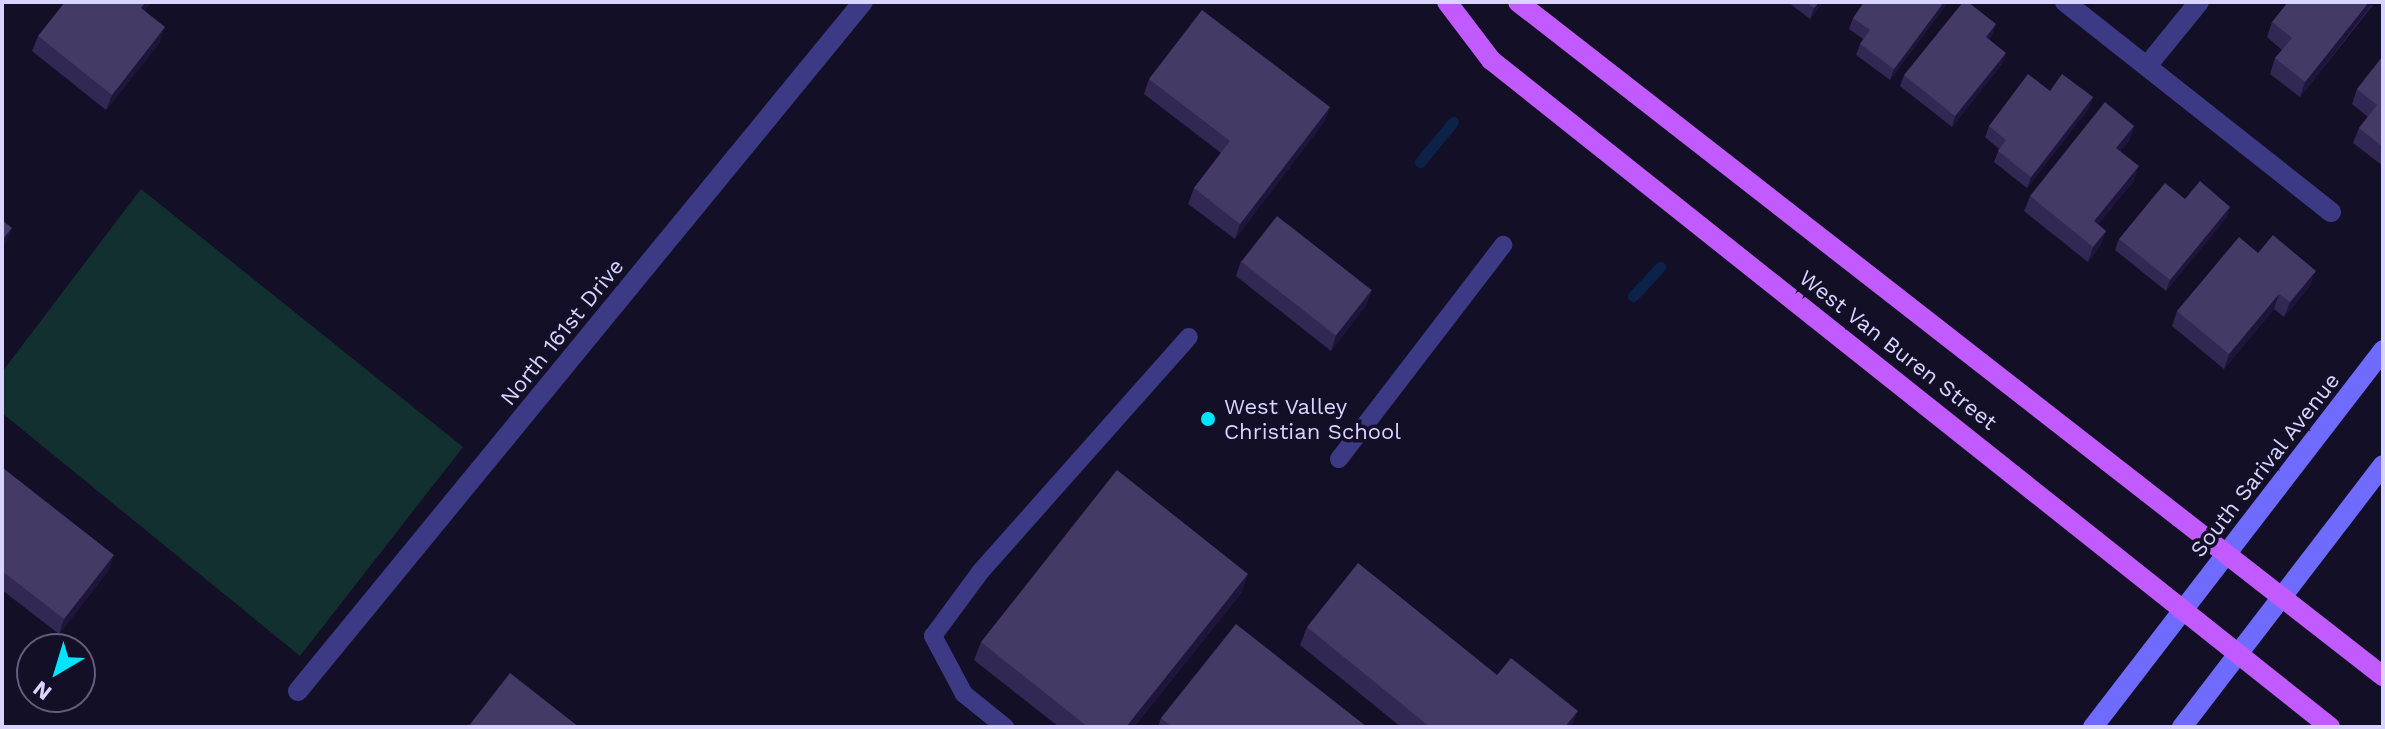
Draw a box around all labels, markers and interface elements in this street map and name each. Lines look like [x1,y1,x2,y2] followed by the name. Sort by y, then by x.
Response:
[495,253,629,411] street label: North 161st Drive
[1794,264,2002,436] street label: West Van Buren Street
[2184,367,2346,563] street label: South Sarival Avenue
[1224,393,1401,444] place label: West Valley Christian School
[1199,410,1217,428] marker: West Valley Christian School
[16,633,96,713] north arrow
[28,676,56,706] text: N

